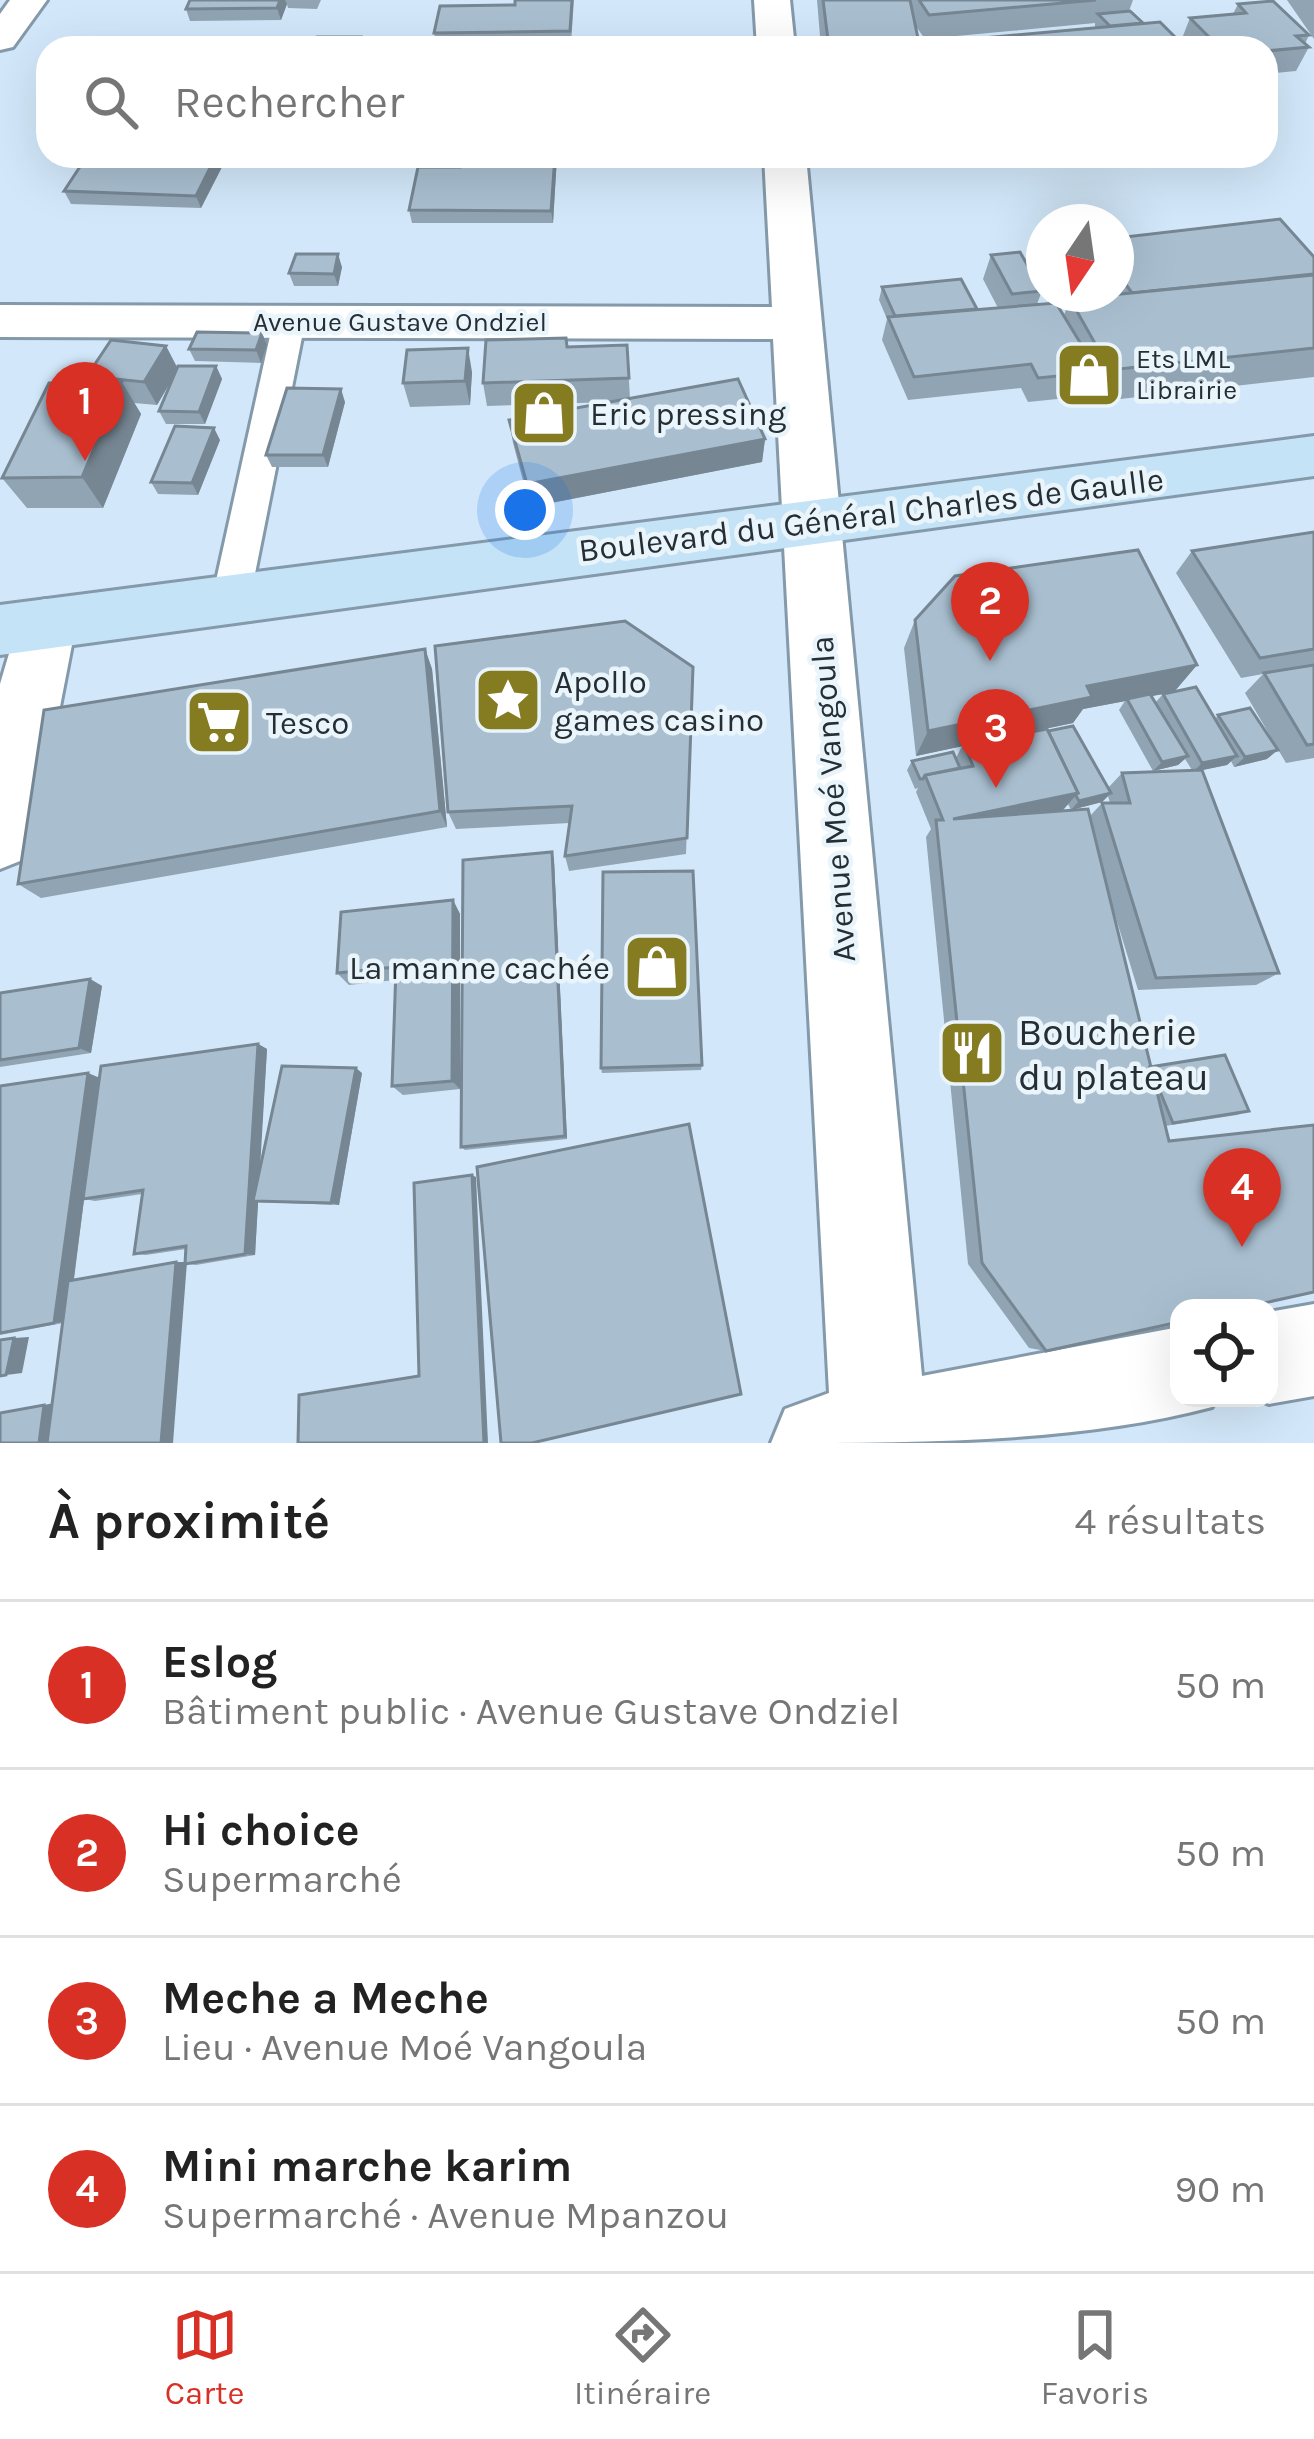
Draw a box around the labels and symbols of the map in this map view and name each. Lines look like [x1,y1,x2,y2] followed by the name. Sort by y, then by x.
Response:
[1026,204,1134,312] north arrow
[253,306,547,338] street label: Avenue Gustave Ondziel
[1054,340,1124,410] shop icon: Ets LML Librairie
[1136,343,1237,406] place label: Ets LML Librairie
[46,362,124,461] pin: 1
[509,378,579,448] shop icon: Eric pressing
[590,395,787,433] place label: Eric pressing
[576,460,1166,570] street label: Boulevard du Général Charles de Gaulle
[495,480,555,540] your location
[951,562,1029,661] pin: 2
[803,635,863,963] street label: Avenue Moé Vangoula
[554,663,764,739] place label: Apollo games casino
[473,665,543,735] place icon: Apollo games casino
[184,687,254,757] supermarket icon: Tesco
[957,689,1035,788] pin: 3
[266,704,349,742] place label: Tesco
[622,932,692,1002] shop icon: La manne cachée
[349,949,610,987] place label: La manne cachée
[1018,1009,1209,1100] place label: Boucherie du plateau
[937,1018,1007,1088] restaurant icon: Boucherie du plateau
[1203,1148,1281,1247] pin: 4

